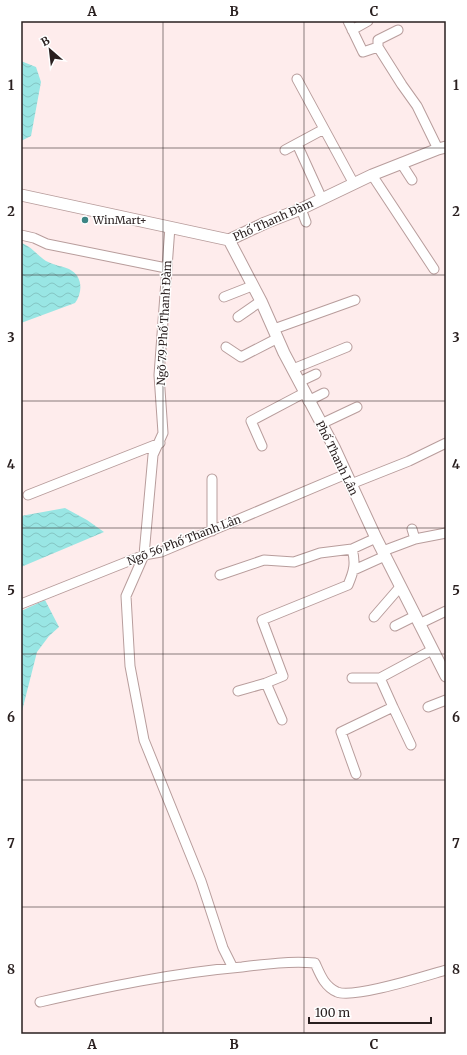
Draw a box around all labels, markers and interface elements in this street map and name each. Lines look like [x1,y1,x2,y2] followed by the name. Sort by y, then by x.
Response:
[86,3,97,20] text: A
[229,3,239,20] text: B
[370,3,379,20] text: C
[30,30,70,70] north arrow
[39,33,52,49] text: B
[8,77,14,94] text: 1
[453,77,459,94] text: 1
[231,196,315,244] street label: Phố Thanh Đàm
[7,203,15,220] text: 2
[452,203,460,220] text: 2
[92,213,147,227] place label: WinMart+
[80,215,90,225] marker: WinMart+
[154,260,174,386] street label: Ngõ 79 Phố Thanh Đàm
[7,329,15,346] text: 3
[452,329,460,346] text: 3
[313,418,361,498] street label: Phố Thanh Lân
[7,456,16,473] text: 4
[452,456,461,473] text: 4
[125,512,244,568] street label: Ngõ 56 Phố Thanh Lân
[7,582,15,599] text: 5
[452,582,460,599] text: 5
[7,709,15,726] text: 6
[452,709,460,726] text: 6
[7,835,15,852] text: 7
[452,835,460,852] text: 7
[7,961,15,978] text: 8
[452,961,460,978] text: 8
[309,999,431,1025] scale bar
[315,1005,350,1020] text: 100 m
[86,1036,97,1053] text: A
[229,1036,239,1053] text: B
[370,1036,379,1053] text: C

